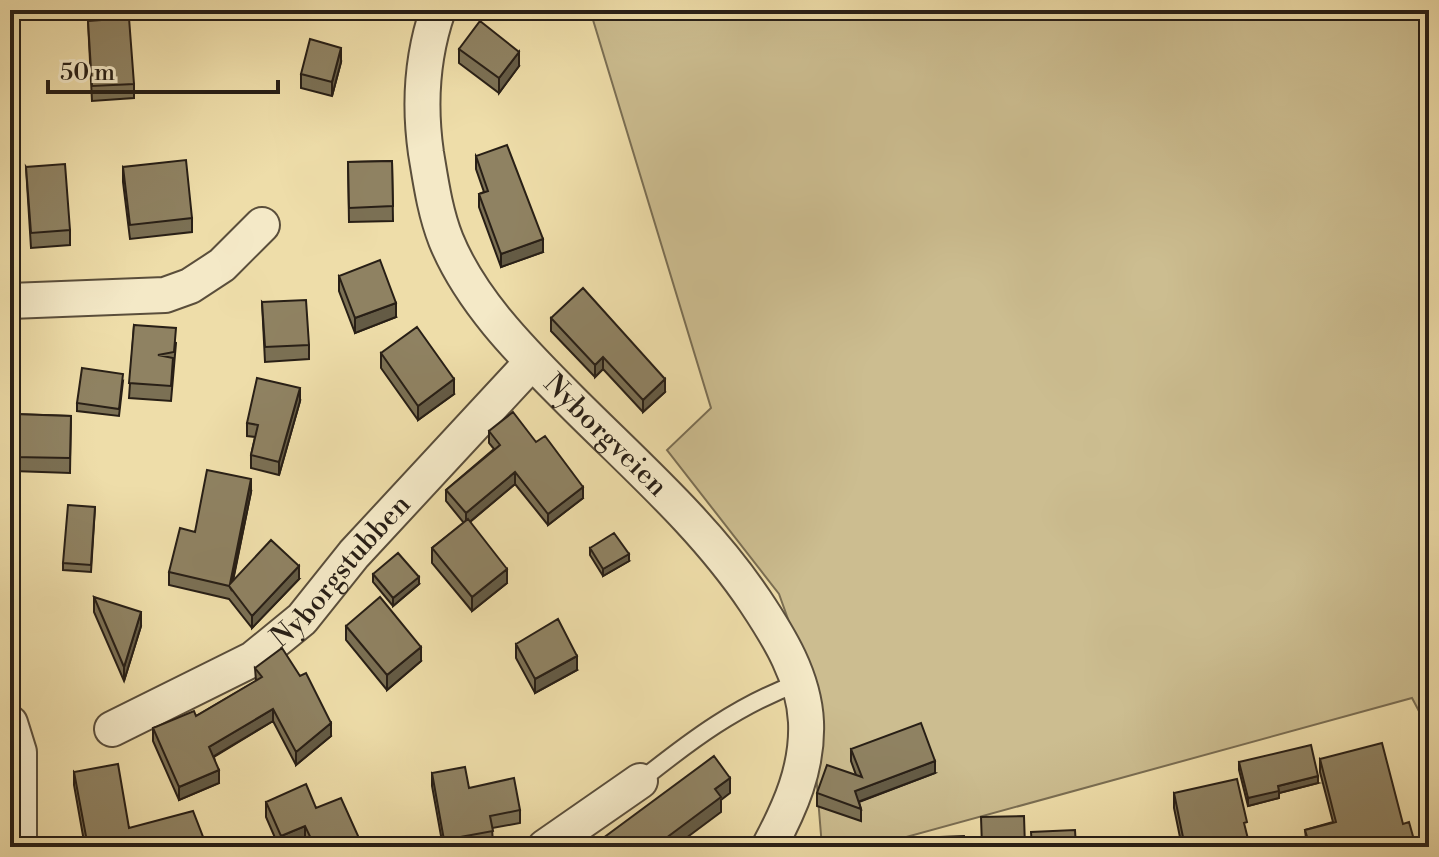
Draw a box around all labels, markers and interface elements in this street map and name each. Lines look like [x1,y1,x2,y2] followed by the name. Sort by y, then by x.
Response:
[48,44,278,94] scale bar
[60,58,115,88] text: 50 m
[536,366,675,504] street label: Nyborgveien
[263,487,418,655] street label: Nyborgstubben

